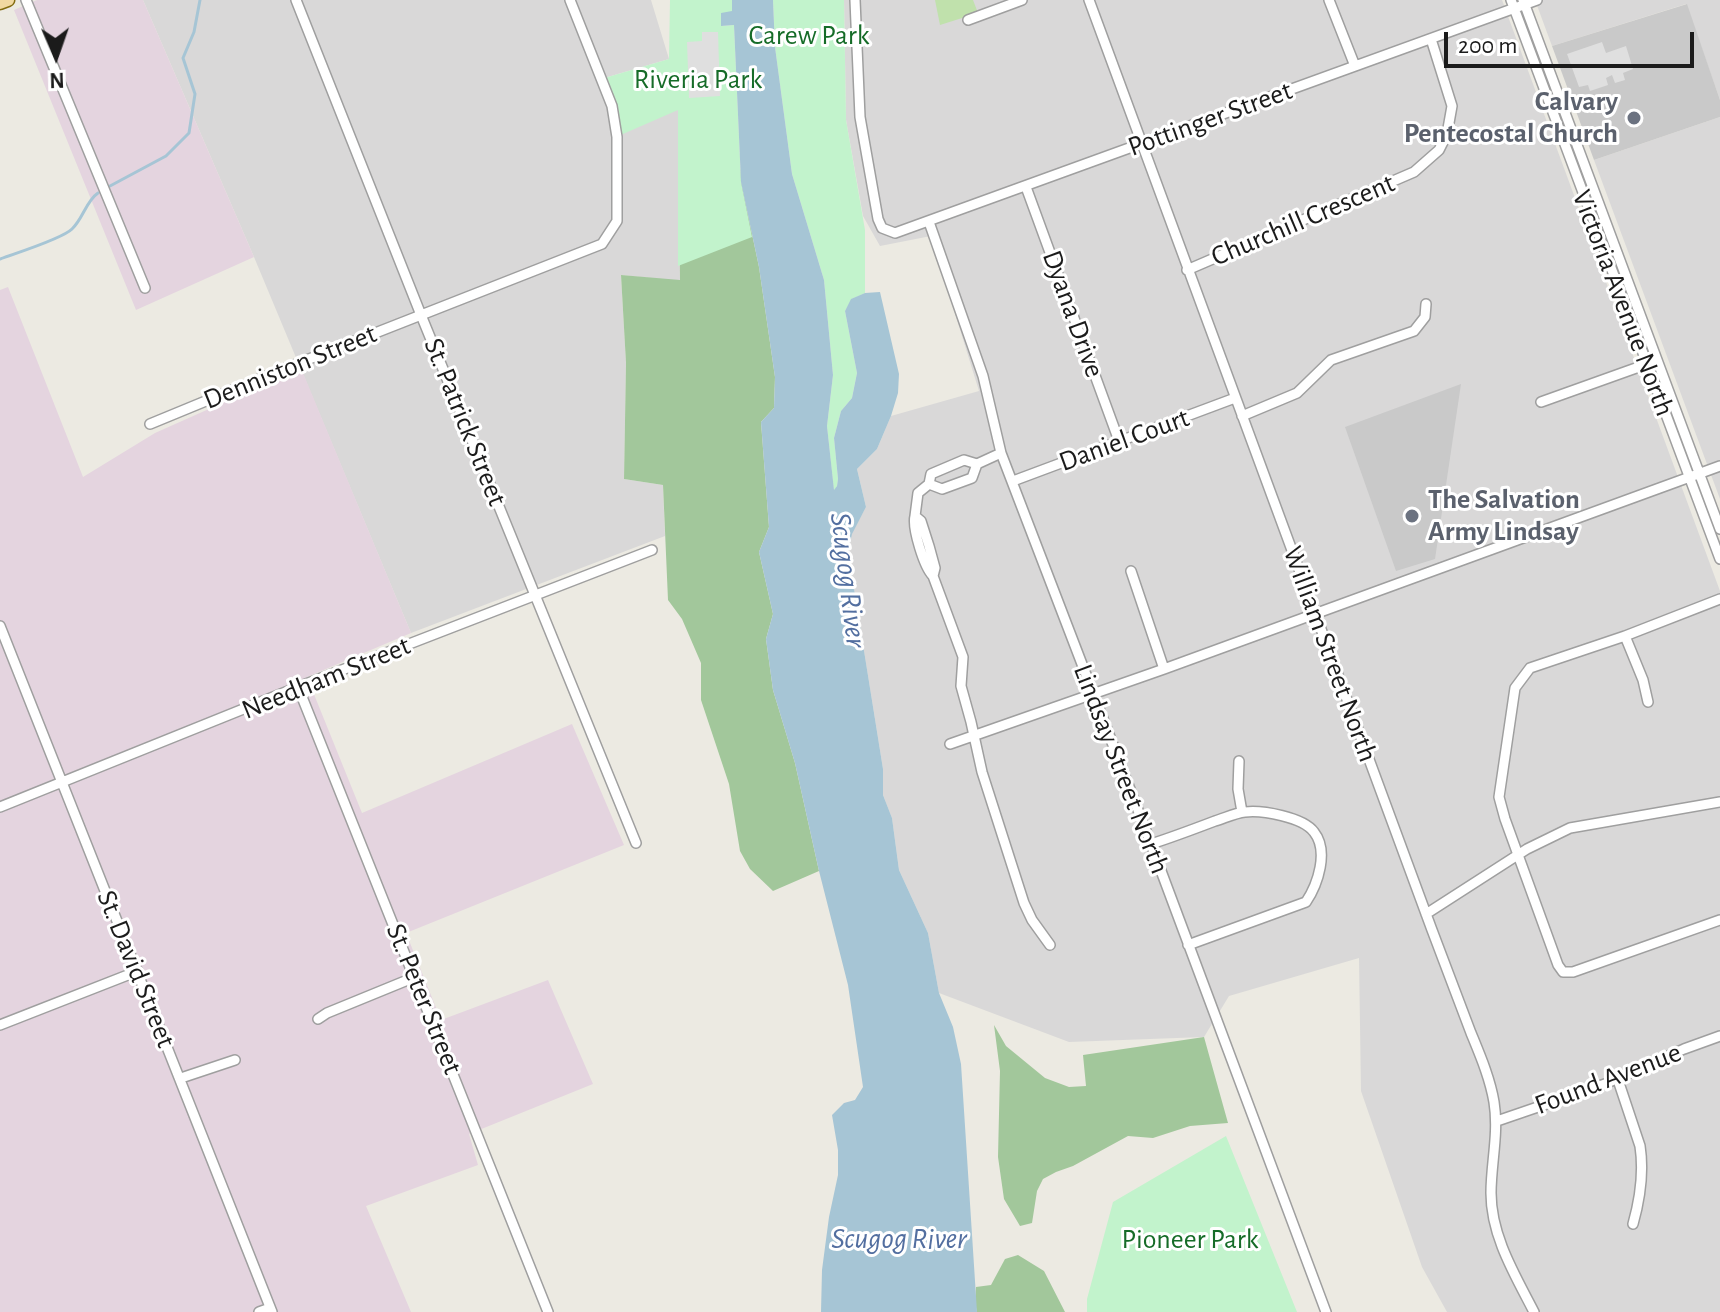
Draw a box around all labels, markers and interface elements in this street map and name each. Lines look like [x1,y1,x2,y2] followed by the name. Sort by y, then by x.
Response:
[16,16,96,96] north arrow
[1448,16,1698,66] scale bar
[749,19,869,53] park label: Carew Park
[1458,34,1517,58] text: 200 m
[634,63,762,97] park label: Riveria Park
[49,69,65,91] text: N
[1123,74,1297,164] street label: Pottinger Street
[1404,85,1618,151] place label: Calvary Pentecostal Church
[1625,109,1643,127] marker: Calvary Pentecostal Church
[1206,166,1400,274] street label: Churchill Crescent
[1564,185,1682,421] street label: Victoria Avenue North
[1035,246,1111,382] street label: Dyana Drive
[199,317,381,417] street label: Denniston Street
[416,333,514,511] street label: St. Patrick Street
[1054,401,1194,479] street label: Daniel Court
[1428,483,1580,549] place label: The Salvation Army Lindsay
[1403,507,1421,525] marker: The Salvation Army Lindsay
[822,511,874,649] water label: Scugog River
[1275,542,1385,766] street label: William Street North
[237,629,415,727] street label: Needham Street
[1066,659,1176,879] street label: Lindsay Street North
[89,885,183,1053] street label: St. David Street
[379,919,469,1079] street label: St. Peter Street
[1530,1036,1686,1122] street label: Found Avenue
[831,1221,967,1257] water label: Scugog River
[1121,1223,1259,1257] park label: Pioneer Park

